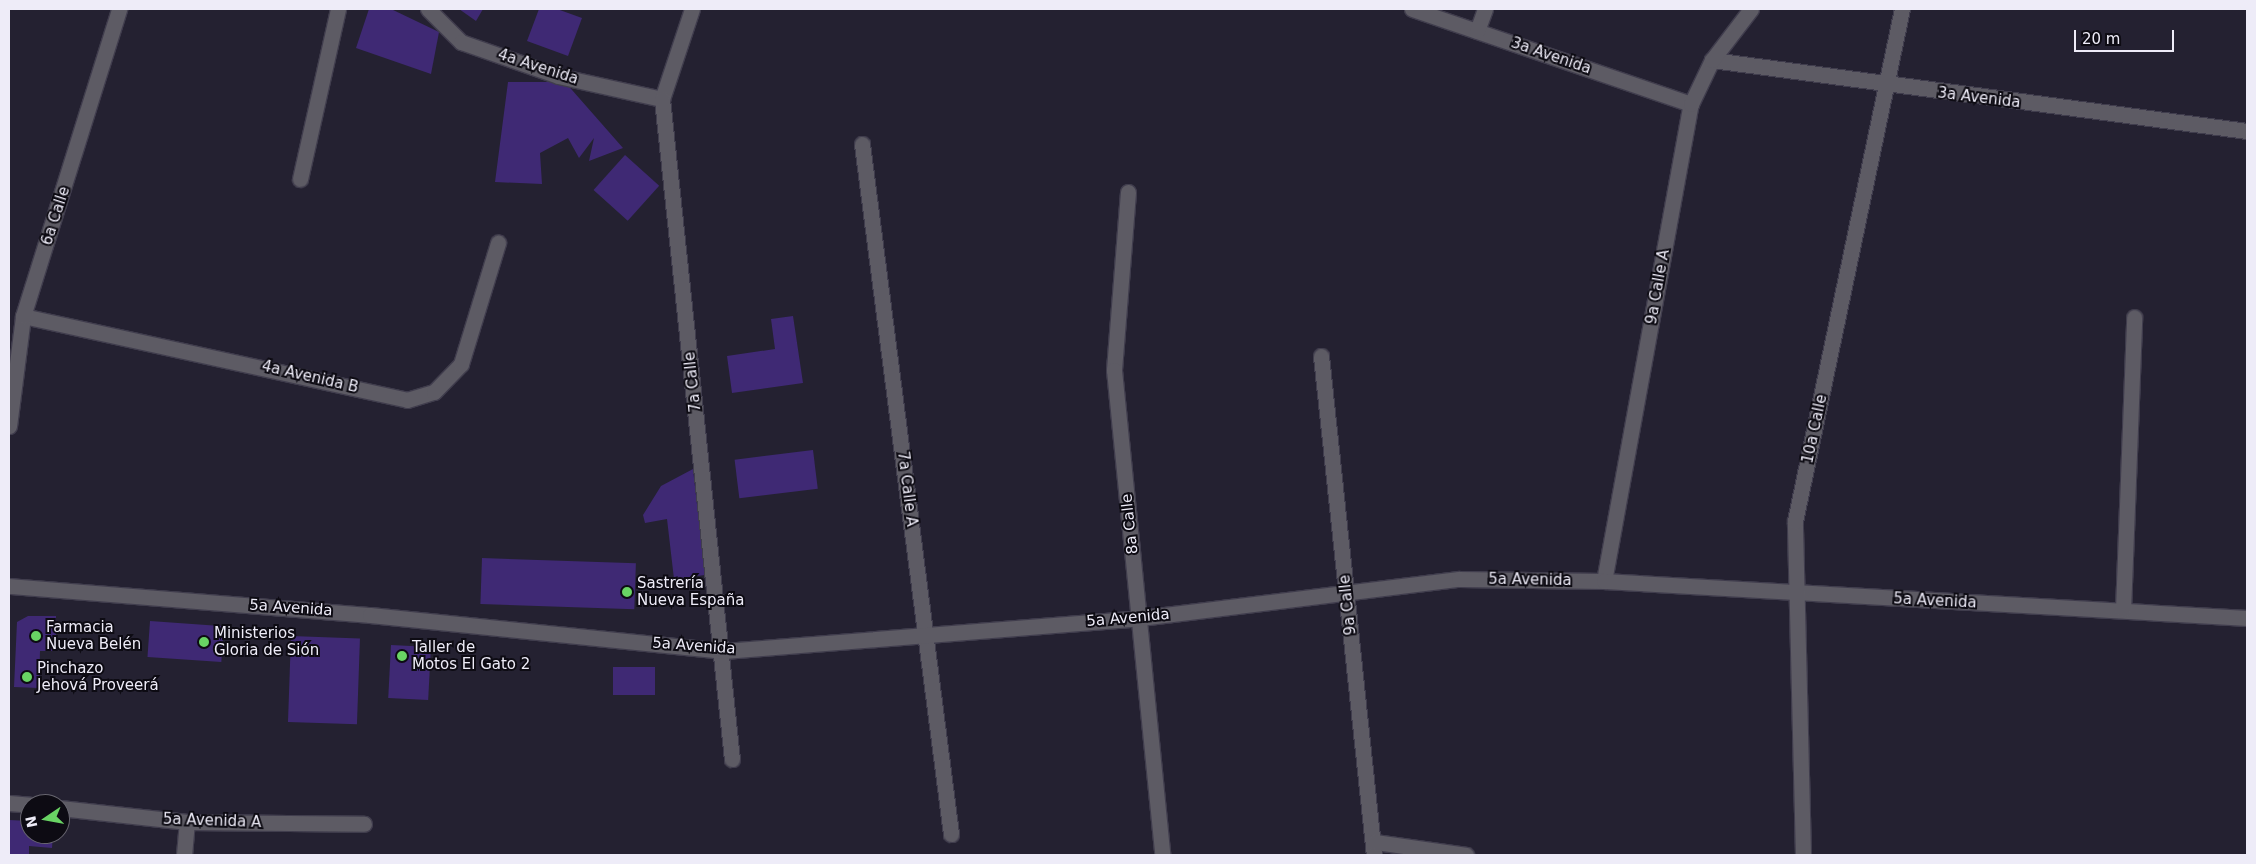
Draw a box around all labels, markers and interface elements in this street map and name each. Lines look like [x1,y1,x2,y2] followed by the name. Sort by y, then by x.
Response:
[2076,20,2176,52] scale bar
[2082,30,2120,48] text: 20 m
[1509,34,1593,78] street label: 3a Avenida
[496,46,580,88] street label: 4a Avenida
[1937,84,2021,112] street label: 3a Avenida
[38,184,74,248] street label: 6a Calle
[1643,248,1673,326] street label: 9a Calle A
[681,351,705,413] street label: 7a Calle
[260,357,360,397] street label: 4a Avenida B
[1799,393,1831,465] street label: 10a Calle
[893,450,921,528] street label: 7a Calle A
[1118,493,1142,555] street label: 8a Calle
[1488,570,1572,590] street label: 5a Avenida
[637,574,744,609] place label: Sastrería Nueva España
[1336,574,1360,636] street label: 9a Calle
[621,586,633,598] marker: Sastrería Nueva España
[1893,590,1977,612] street label: 5a Avenida
[249,596,333,620] street label: 5a Avenida
[1086,605,1170,631] street label: 5a Avenida
[46,618,141,653] place label: Farmacia Nueva Belén
[214,624,319,659] place label: Ministerios Gloria de Sión
[30,630,42,642] marker: Farmacia Nueva Belén
[652,634,736,658] street label: 5a Avenida
[198,636,210,648] marker: Ministerios Gloria de Sión
[412,638,530,673] place label: Taller de Motos El Gato 2
[396,650,408,662] marker: Taller de Motos El Gato 2
[37,659,159,694] place label: Pinchazo Jehová Proveerá
[21,671,33,683] marker: Pinchazo Jehová Proveerá
[20,794,70,844] north arrow
[163,810,261,832] street label: 5a Avenida A
[22,815,40,829] text: N

